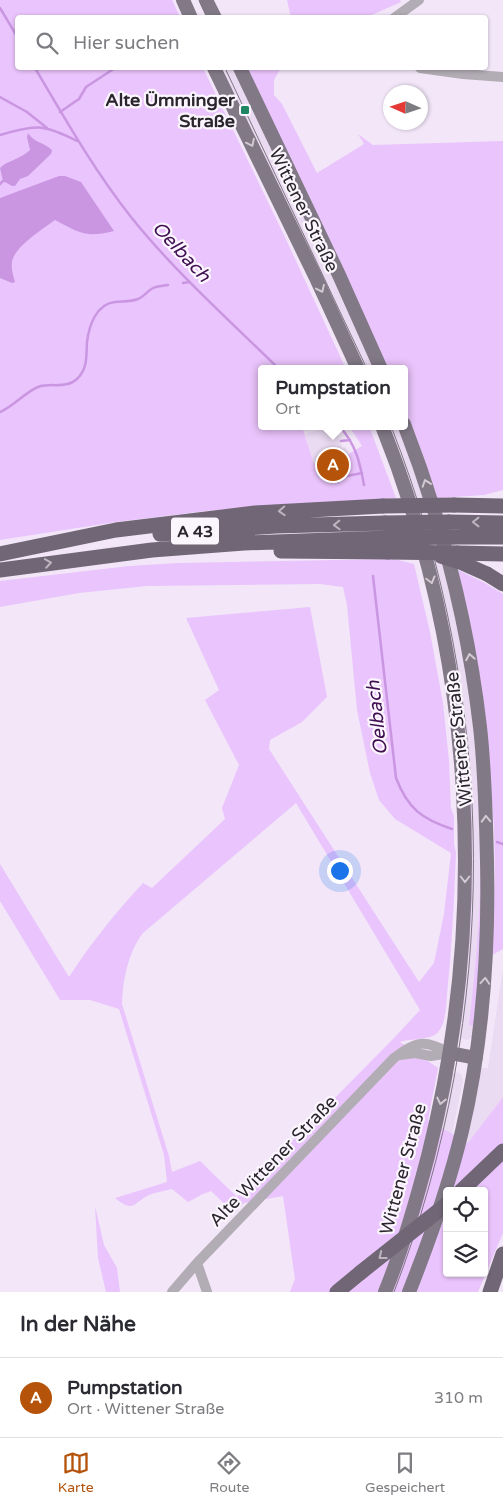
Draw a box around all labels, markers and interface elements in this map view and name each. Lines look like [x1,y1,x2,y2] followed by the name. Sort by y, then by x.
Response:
[15,15,488,70] search box
[33,29,61,57] icon: search
[73,32,180,54] text: Hier suchen
[383,85,428,130] north arrow
[105,89,236,132] place label: Alte Ümminger Straße
[239,104,251,116] marker: Alte Ümminger Straße
[245,138,255,147] one-way arrow
[265,145,343,275] street label: Wittener Straße
[148,217,215,287] water label: Oelbach
[315,284,326,293] one-way arrow
[258,365,408,430] popup
[275,377,391,399] text: Pumpstation
[275,399,300,419] text: Ort
[317,446,349,484] pin: A
[421,479,431,488] one-way arrow
[278,506,286,517] one-way arrow
[472,517,480,527] one-way arrow
[171,518,219,544] road number: A 43
[332,519,340,530] one-way arrow
[45,558,53,569] one-way arrow
[425,575,436,584] one-way arrow
[465,653,475,662] one-way arrow
[441,671,477,807] street label: Wittener Straße
[362,679,392,756] water label: Oelbach
[481,814,491,822] one-way arrow
[327,858,353,884] your location
[460,876,470,883] one-way arrow
[479,977,490,985] one-way arrow
[205,1091,341,1231] street label: Alte Wittener Straße
[436,1097,447,1106] one-way arrow
[375,1101,431,1237] street label: Wittener Straße
[443,1187,488,1277] map controls
[443,1187,488,1232] button: locate
[443,1232,488,1277] button: layers
[378,1251,387,1260] one-way arrow
[20,1312,136,1337] text: In der Nähe
[67,1377,183,1399] text: Pumpstation
[30,1388,42,1408] text: A
[434,1388,483,1408] text: 310 m
[67,1399,224,1419] text: Ort · Wittener Straße
[58,1449,94,1496] tab: Karte
[209,1449,249,1496] tab: Route
[365,1449,445,1496] tab: Gespeichert

